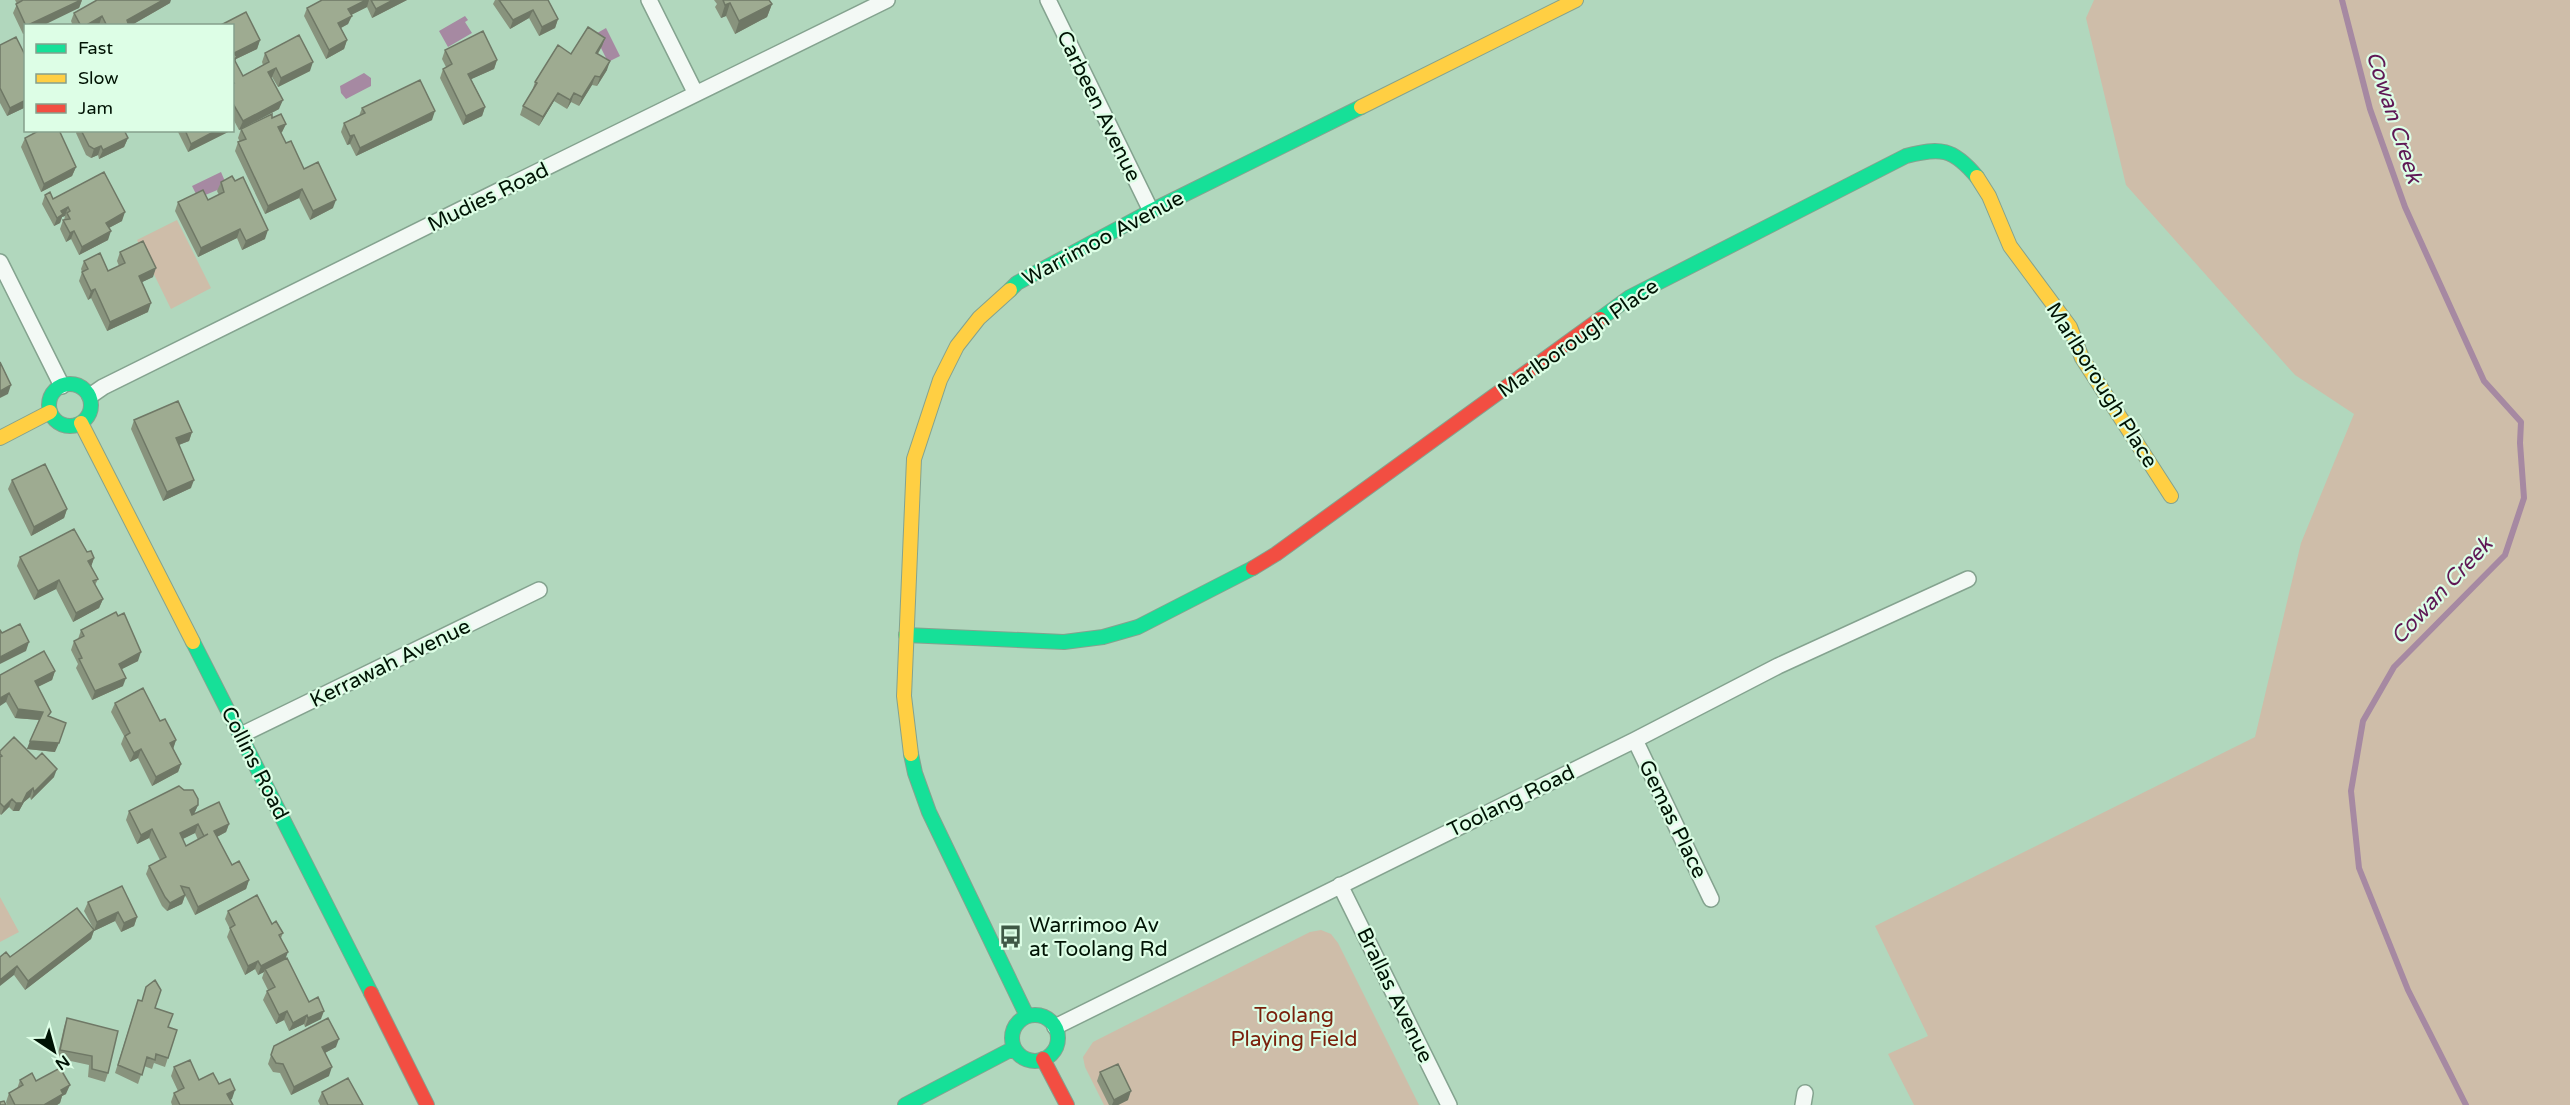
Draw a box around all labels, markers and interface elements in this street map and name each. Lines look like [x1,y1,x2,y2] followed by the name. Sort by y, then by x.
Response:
[24,24,234,132] legend
[1051,27,1146,186] street label: Carbeen Avenue
[78,37,113,59] text: Fast
[2361,48,2428,188] water label: Cowan Creek
[78,67,119,89] text: Slow
[78,97,113,119] text: Jam
[424,157,553,238] street label: Mudies Road
[1018,185,1188,291] street label: Warrimoo Avenue
[1493,274,1663,403] street label: Marlborough Place
[2041,298,2163,473] street label: Marlborough Place
[2385,530,2499,650] water label: Cowan Creek
[306,614,475,713] street label: Kerrawah Avenue
[215,702,294,824] street label: Collins Road
[1633,756,1712,883] street label: Gemas Place
[1444,760,1579,843] street label: Toolang Road
[1029,913,1168,962] place label: Warrimoo Av at Toolang Rd
[998,924,1024,950] bus stop icon: Warrimoo Av at Toolang Rd
[1351,924,1438,1067] street label: Brallas Avenue
[1231,1003,1357,1052] park label: Toolang Playing Field
[24,1021,84,1081] north arrow
[51,1050,73,1074] text: N

